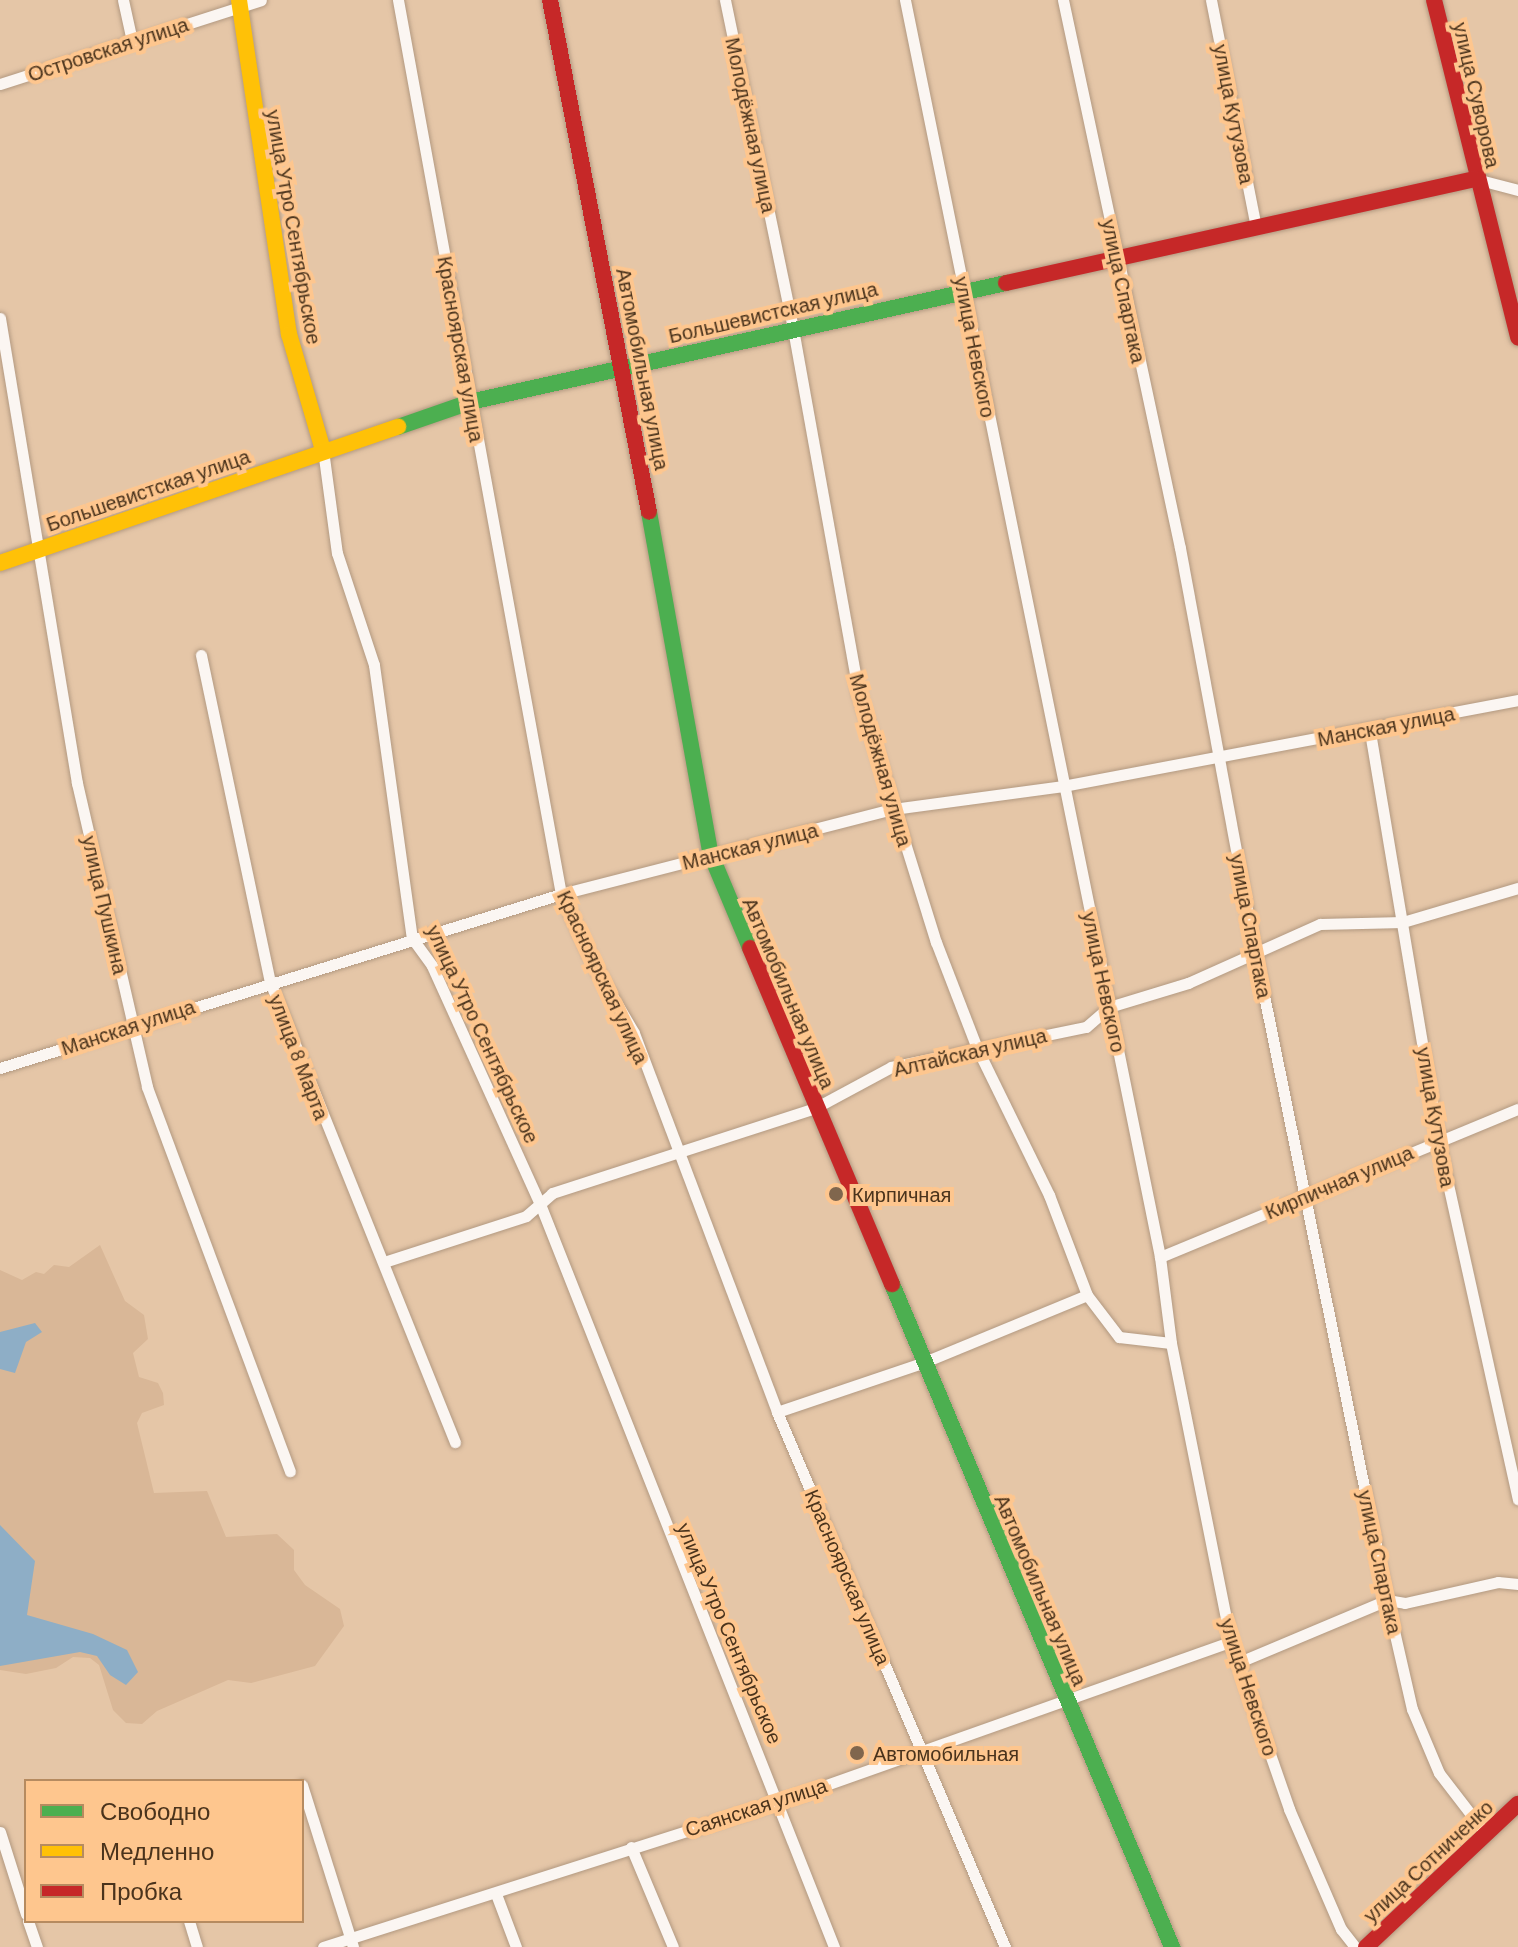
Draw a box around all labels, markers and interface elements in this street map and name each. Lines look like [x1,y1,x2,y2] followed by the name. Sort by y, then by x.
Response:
[25,12,191,86] street label: Островская улица
[1449,20,1505,170] street label: улица Суворова
[721,35,781,215] street label: Молодёжная улица
[1209,42,1259,186] street label: улица Кутузова
[262,108,326,346] street label: улица Утро Сентябрьское
[1097,217,1151,365] street label: улица Спартака
[433,254,489,444] street label: Красноярская улица
[612,266,674,472] street label: Автомобильная улица
[950,275,1000,419] street label: улица Невского
[666,276,880,348] street label: Большевистская улица
[43,444,253,536] street label: Большевистская улица
[845,671,917,849] street label: Молодёжная улица
[1315,701,1457,751] street label: Манская улица
[680,818,820,874] street label: Манская улица
[77,833,133,977] street label: улица Пушкина
[1225,852,1277,1000] street label: улица Спартака
[552,887,654,1067] street label: Красноярская улица
[738,894,840,1092] street label: Автомобильная улица
[1077,910,1131,1054] street label: улица Невского
[422,921,544,1147] street label: улица Утро Сентябрьское
[264,991,334,1123] street label: улица 8 Марта
[58,994,198,1060] street label: Манская улица
[891,1023,1049,1081] street label: Алтайская улица
[1412,1045,1460,1189] street label: улица Кутузова
[1261,1140,1417,1224] street label: Кирпичная улица
[852,1182,951,1206] place label: Кирпичная
[827,1185,845,1203] marker: Кирпичная
[800,1486,896,1668] street label: Красноярская улица
[1353,1488,1407,1636] street label: улица Спартака
[990,1491,1092,1689] street label: Автомобильная улица
[672,1519,788,1747] street label: улица Утро Сентябрьское
[1215,1615,1283,1759] street label: улица Невского
[873,1741,1019,1765] place label: Автомобильная
[848,1744,866,1762] marker: Автомобильная
[682,1773,830,1841] street label: Саянская улица
[24,1779,304,1923] legend
[1358,1795,1498,1927] street label: улица Сотниченко
[100,1796,210,1825] text: Свободно
[100,1836,214,1865] text: Медленно
[100,1876,182,1905] text: Пробка

